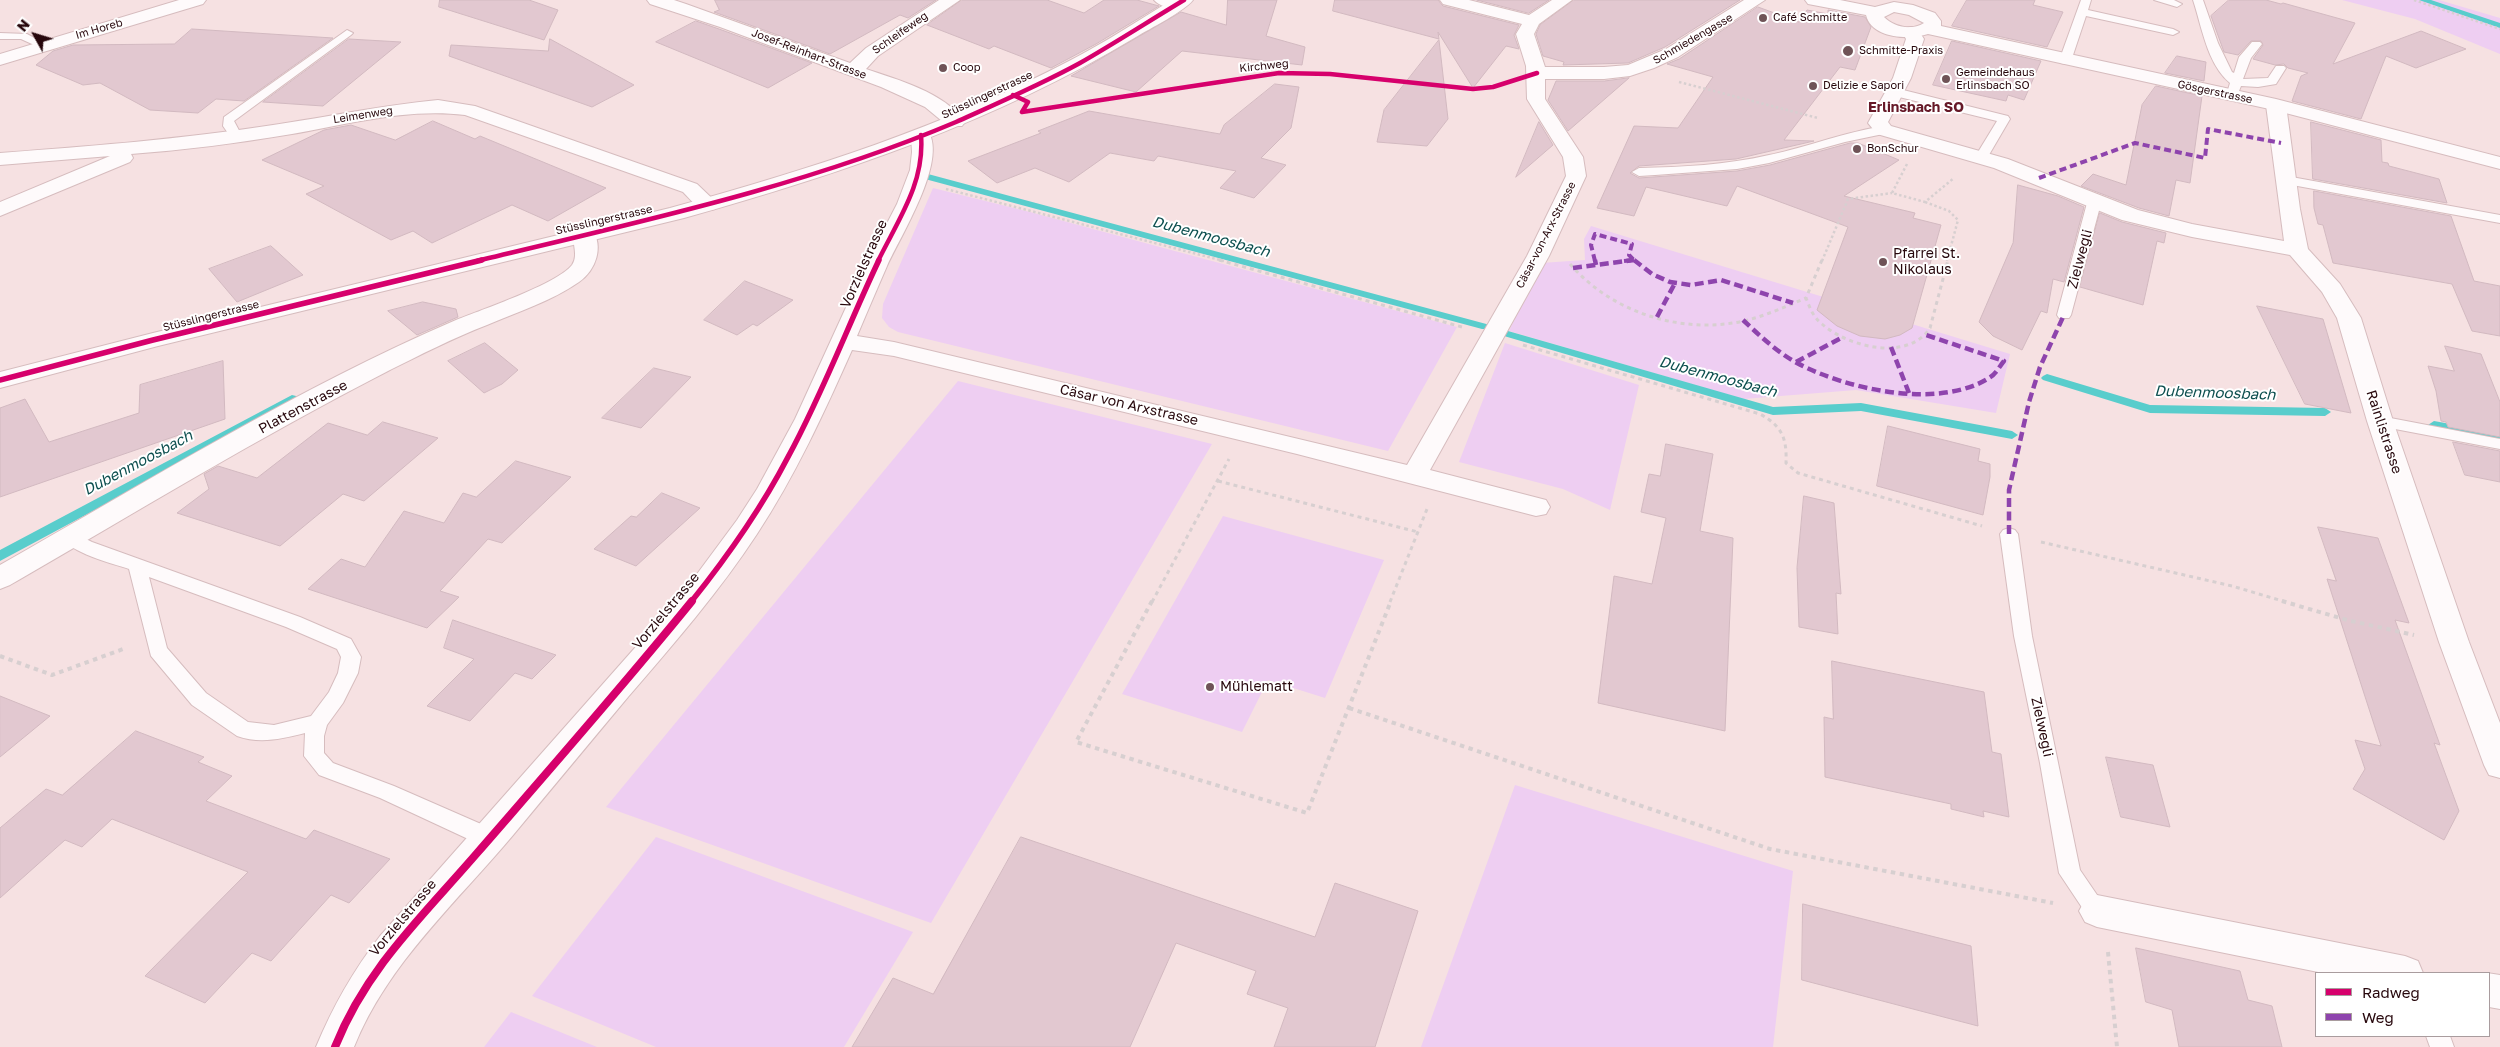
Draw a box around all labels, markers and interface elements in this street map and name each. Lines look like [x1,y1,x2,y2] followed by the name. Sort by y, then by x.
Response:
[870,9,930,57] street label: Schleifeweg
[10,10,60,60] north arrow
[1651,11,1735,67] street label: Schmiedengasse
[1773,11,1847,25] place label: Café Schmitte
[1757,12,1769,24] marker: Café Schmitte
[13,16,33,35] text: N
[74,16,124,42] street label: Im Horeb
[750,26,868,82] street label: Josef-Reinhart-Strasse
[1841,44,1855,58] marker: Schmitte-Praxis
[1859,44,1943,58] place label: Schmitte-Praxis
[1239,57,1289,75] street label: Kirchweg
[953,61,980,75] place label: Coop
[937,62,949,74] marker: Coop
[1956,66,2035,92] place label: Gemeindehaus Erlinsbach SO
[939,68,1035,122] street label: Stüsslingerstrasse
[1940,73,1952,85] marker: Gemeindehaus Erlinsbach SO
[2176,78,2254,106] street label: Gösgerstrasse
[1823,79,1904,93] place label: Delizie e Sapori
[1807,80,1819,92] marker: Delizie e Sapori
[1868,100,1964,116] district label: Erlinsbach SO
[332,104,394,126] street label: Leimenweg
[1867,142,1918,156] place label: BonSchur
[1851,143,1863,155] marker: BonSchur
[1513,179,1579,291] street label: Cäsar-von-Arx-Strasse
[554,202,654,238] street label: Stüsslingerstrasse
[1150,213,1272,261] water label: Dubenmoosbach
[837,217,891,311] street label: Vorzielstrasse
[2064,227,2096,291] street label: Zielwegli
[1893,246,1960,278] place label: Pfarrei St. Nikolaus
[1877,256,1889,268] marker: Pfarrei St. Nikolaus
[161,298,261,334] street label: Stüsslingerstrasse
[1657,353,1779,401] water label: Dubenmoosbach
[256,376,350,438] street label: Plattenstrasse
[1058,381,1200,429] street label: Cäsar von Arxstrasse
[2154,382,2276,404] water label: Dubenmoosbach
[2363,388,2405,476] street label: Rainlistrasse
[80,427,196,499] water label: Dubenmoosbach
[629,569,703,653] street label: Vorzielstrasse
[1220,679,1293,695] place label: Mühlematt
[1204,681,1216,693] marker: Mühlematt
[2027,696,2057,758] street label: Zielwegli
[366,876,440,960] street label: Vorzielstrasse
[2315,972,2490,1037] legend
[2362,983,2420,1001] text: Radweg
[2362,1008,2394,1026] text: Weg

